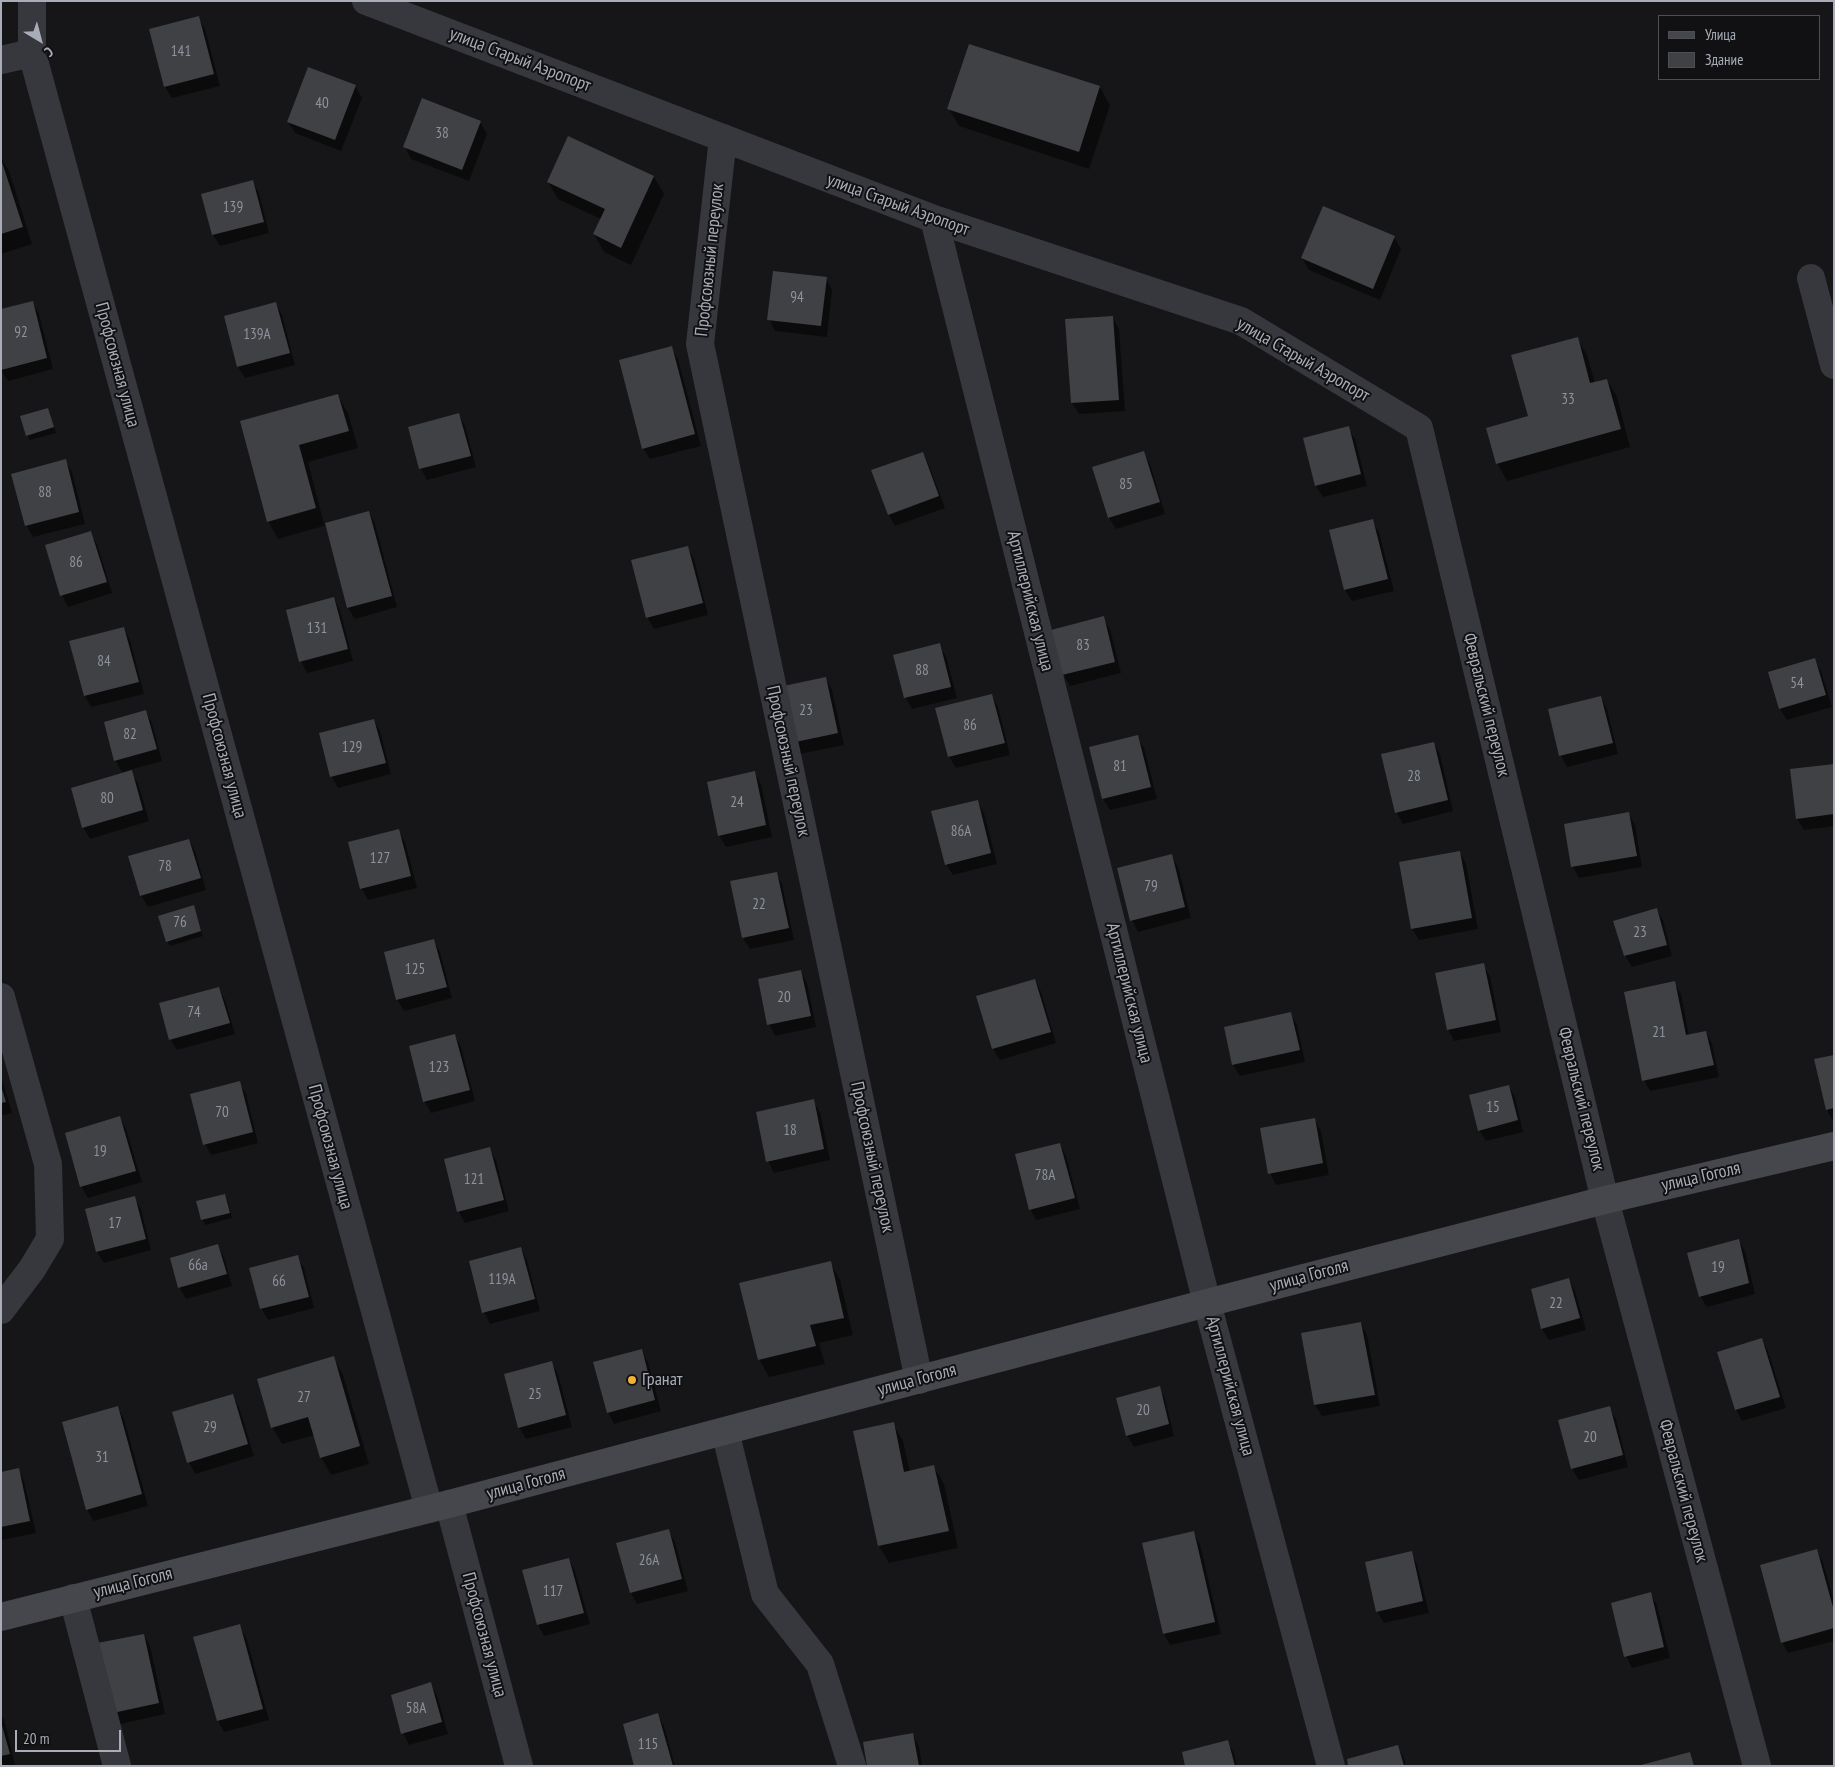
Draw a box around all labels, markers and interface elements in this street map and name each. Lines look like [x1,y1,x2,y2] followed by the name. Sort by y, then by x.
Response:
[15,15,65,65] north arrow
[1658,15,1820,80] legend
[446,23,594,97] street label: улица Старый Аэропорт
[1705,25,1736,44] text: Улица
[41,43,57,61] text: С
[171,43,191,61] house number: 141
[1705,50,1743,69] text: Здание
[315,95,329,113] house number: 40
[435,125,449,143] house number: 38
[824,169,972,241] street label: улица Старый Аэропорт
[691,182,729,338] street label: Профсоюзный переулок
[223,199,243,217] house number: 139
[790,289,804,307] house number: 94
[90,300,144,430] street label: Профсоюзная улица
[1233,313,1373,407] street label: улица Старый Аэропорт
[14,324,28,342] house number: 92
[243,326,271,344] house number: 139А
[1561,391,1575,409] house number: 33
[1119,476,1133,494] house number: 85
[38,484,52,502] house number: 88
[1002,529,1058,673] street label: Артиллерийская улица
[69,554,83,572] house number: 86
[307,620,327,638] house number: 131
[1458,631,1514,779] street label: Февральский переулок
[1076,637,1090,655] house number: 83
[97,653,111,671] house number: 84
[915,662,929,680] house number: 88
[1790,675,1804,693] house number: 54
[761,684,815,838] street label: Профсоюзный переулок
[197,691,251,821] street label: Профсоюзная улица
[799,702,813,720] house number: 23
[963,717,977,735] house number: 86
[123,726,137,744] house number: 82
[342,739,362,757] house number: 129
[1113,758,1127,776] house number: 81
[1407,768,1421,786] house number: 28
[100,790,114,808] house number: 80
[730,794,744,812] house number: 24
[951,823,971,841] house number: 86А
[370,850,390,868] house number: 127
[158,858,172,876] house number: 78
[1144,878,1158,896] house number: 79
[752,896,766,914] house number: 22
[173,914,187,932] house number: 76
[1101,921,1157,1065] street label: Артиллерийская улица
[1633,924,1647,942] house number: 23
[405,961,425,979] house number: 125
[777,989,791,1007] house number: 20
[187,1004,201,1022] house number: 74
[1652,1024,1666,1042] house number: 21
[1553,1025,1609,1173] street label: Февральский переулок
[429,1059,449,1077] house number: 123
[845,1080,899,1234] street label: Профсоюзный переулок
[303,1082,357,1212] street label: Профсоюзная улица
[1486,1099,1500,1117] house number: 15
[215,1104,229,1122] house number: 70
[783,1122,797,1140] house number: 18
[93,1143,107,1161] house number: 19
[1659,1157,1743,1197] street label: улица Гоголя
[1035,1167,1055,1185] house number: 78А
[464,1171,484,1189] house number: 121
[108,1215,122,1233] house number: 17
[1267,1255,1351,1297] street label: улица Гоголя
[188,1257,208,1275] house number: 66а
[1711,1259,1725,1277] house number: 19
[488,1271,516,1289] house number: 119А
[272,1273,286,1291] house number: 66
[1549,1295,1563,1313] house number: 22
[1201,1314,1259,1458] street label: Артиллерийская улица
[875,1359,959,1401] street label: улица Гоголя
[642,1369,683,1391] place label: Гранат
[626,1374,638,1386] marker: Гранат
[528,1386,542,1404] house number: 25
[297,1389,311,1407] house number: 27
[1136,1402,1150,1420] house number: 20
[1654,1417,1712,1565] street label: Февральский переулок
[203,1419,217,1437] house number: 29
[1583,1429,1597,1447] house number: 20
[95,1449,109,1467] house number: 31
[484,1463,568,1505] street label: улица Гоголя
[639,1552,659,1570] house number: 26А
[91,1563,175,1603] street label: улица Гоголя
[457,1570,511,1700] street label: Профсоюзная улица
[543,1583,563,1601] house number: 117
[406,1700,426,1718] house number: 58А
[18,1720,124,1752] scale bar
[23,1729,49,1748] text: 20 m
[638,1736,658,1754] house number: 115

